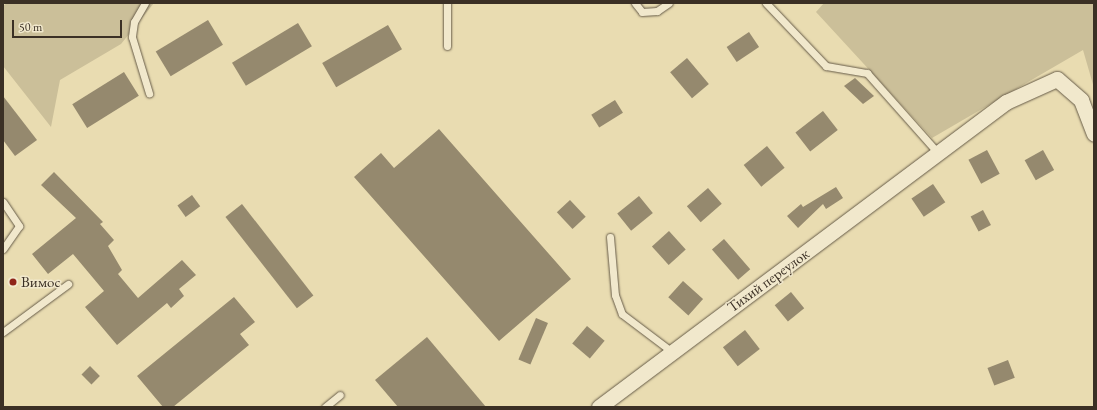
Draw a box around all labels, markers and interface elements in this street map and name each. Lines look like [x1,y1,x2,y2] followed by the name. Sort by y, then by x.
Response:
[14,12,124,38] scale bar
[19,19,42,35] text: 50 m
[724,244,812,316] street label: Тихий переулок
[21,273,61,291] place label: Вимос
[8,277,18,287] marker: Вимос

